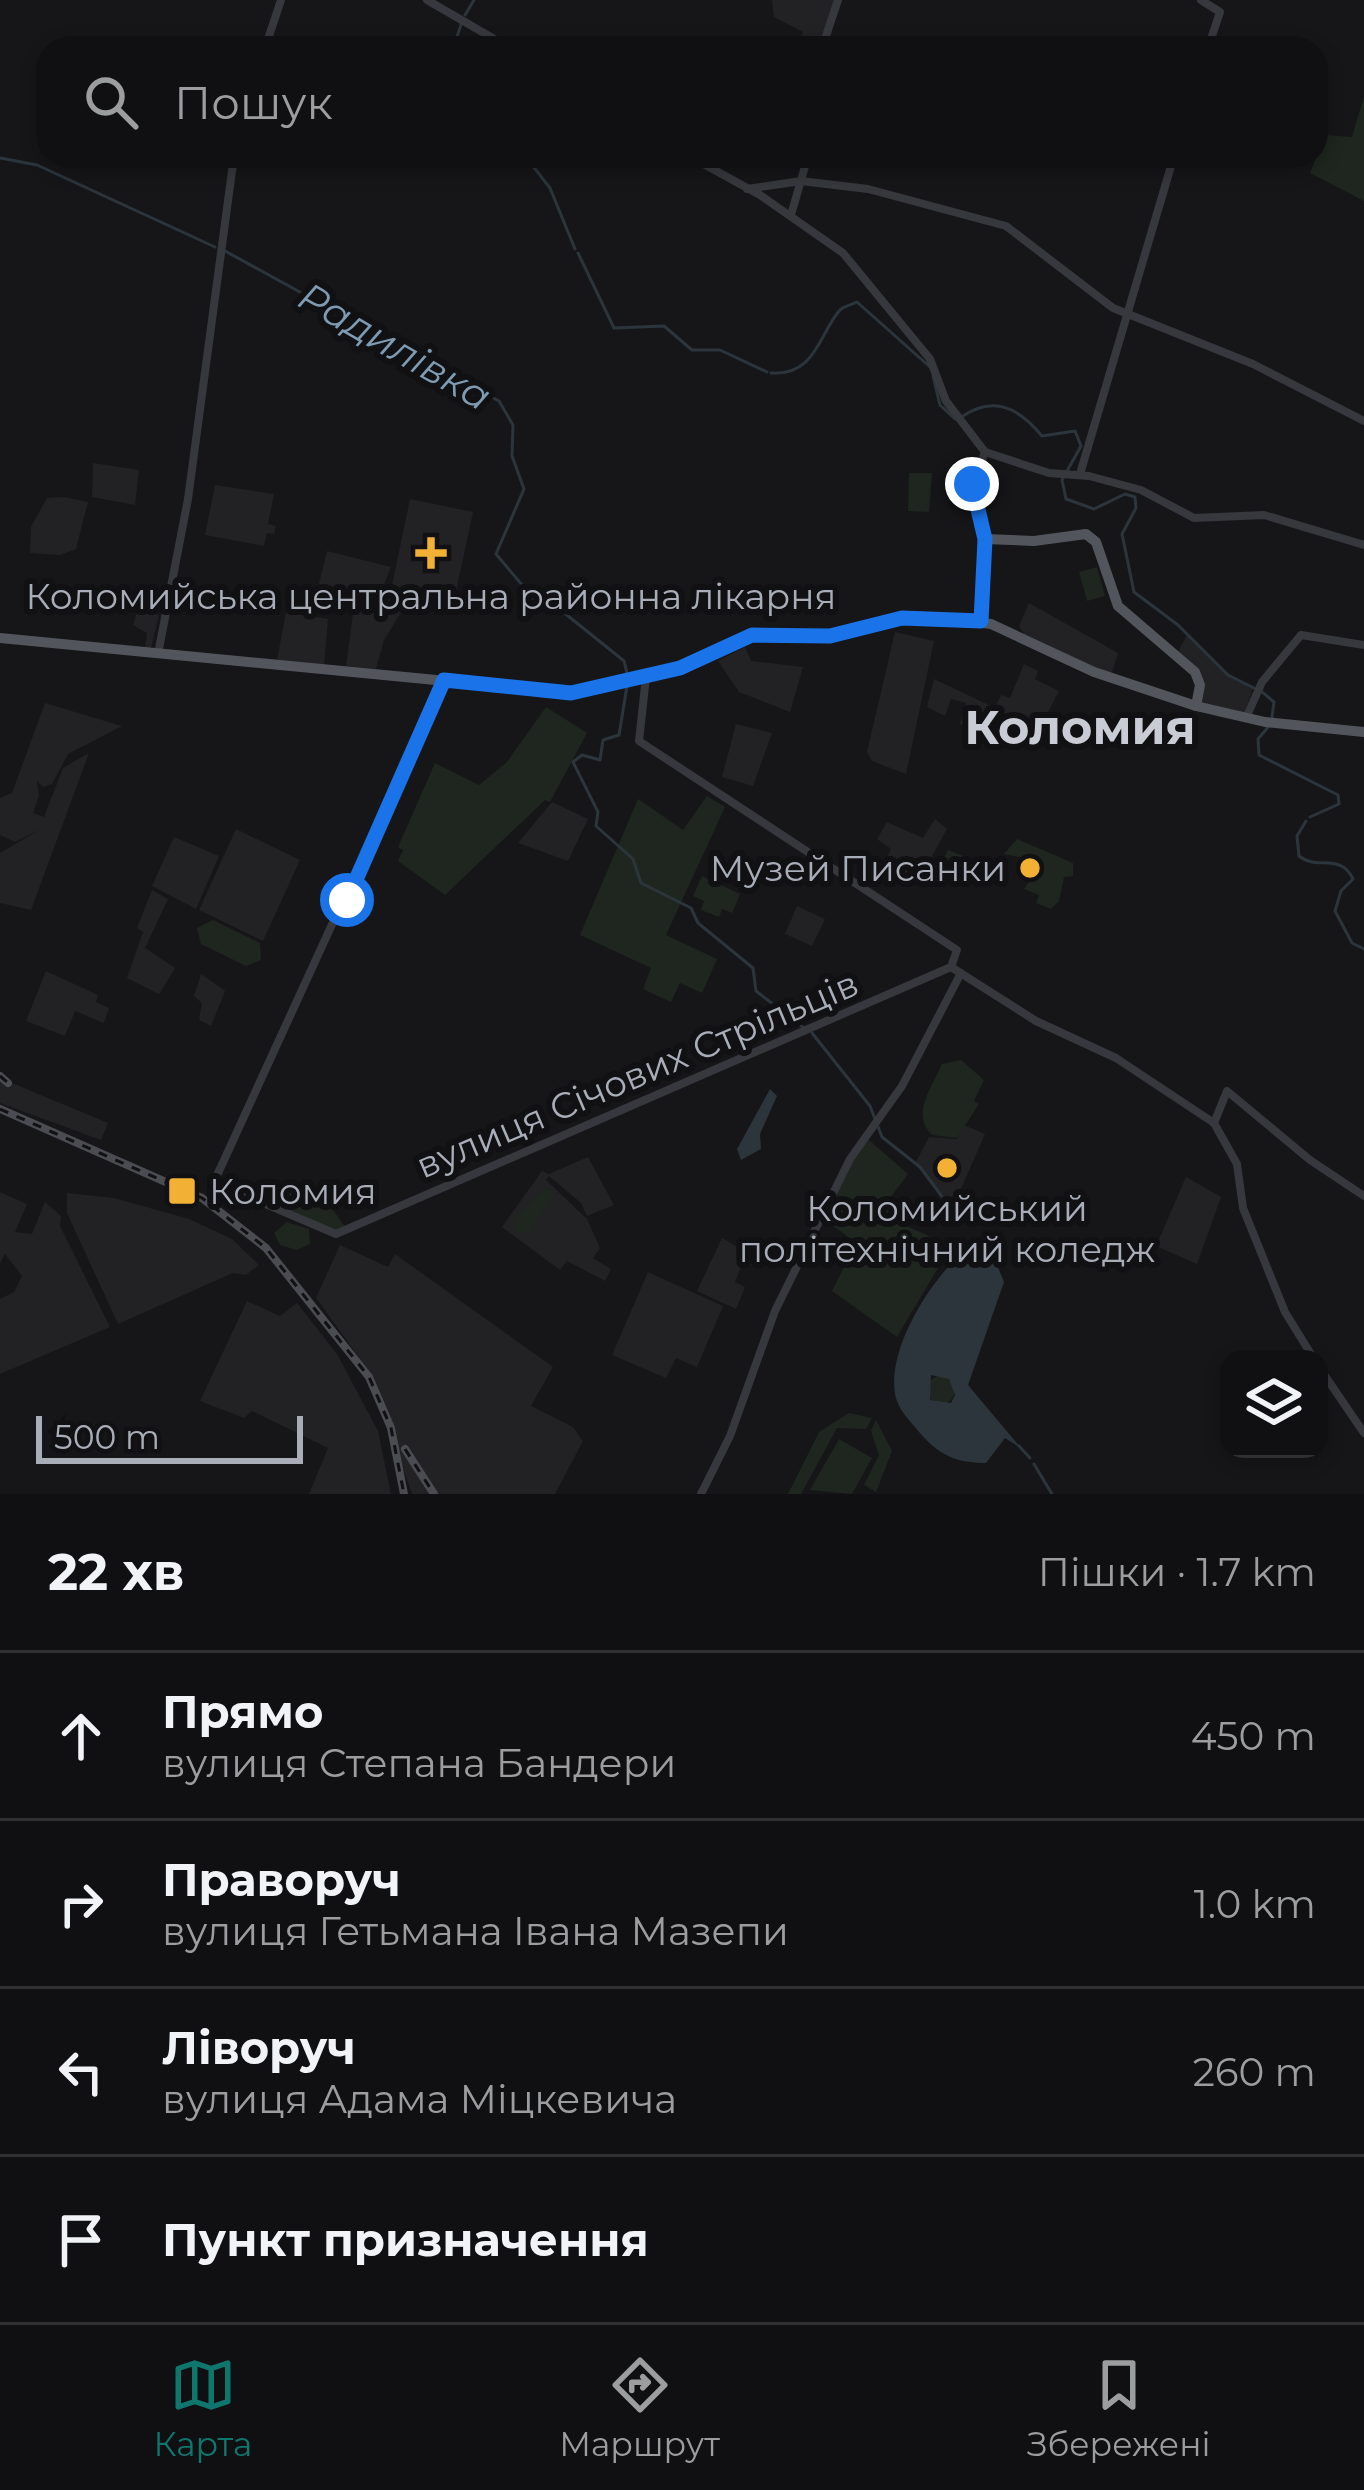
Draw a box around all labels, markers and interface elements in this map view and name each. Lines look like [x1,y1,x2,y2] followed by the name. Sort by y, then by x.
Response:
[36,36,1328,168] search box
[78,69,144,135] icon: search
[174,75,333,130] text: Пошук
[290,272,500,420] water label: Радилівка
[945,457,999,511] route end
[415,537,447,569] marker: Коломийська центральна районна лікарня
[26,574,836,618] place label: Коломийська центральна районна лікарня
[964,698,1196,756] district label: Коломия
[710,846,1006,890] place label: Музей Писанки
[1017,855,1043,881] marker: Музей Писанки
[320,873,374,927] route start
[409,961,865,1187] street label: вулиця Січових Стрільців
[934,1155,960,1181] marker: Коломийський політехнічний коледж
[209,1169,377,1213] place label: Коломия
[166,1175,198,1207] marker: Коломия
[739,1186,1155,1271] place label: Коломийський політехнічний коледж
[1220,1350,1328,1458] map controls
[1220,1350,1328,1458] button: layers
[36,1410,303,1463] scale bar
[54,1417,160,1457] text: 500 m
[48,1541,185,1603] text: 22 хв
[1038,1548,1316,1596] text: Пішки · 1.7 km
[162,1684,323,1739] text: Прямо
[48,1703,114,1769] icon: ahead
[1191,1712,1316,1760] text: 450 m
[162,1739,676,1787] text: вулиця Степана Бандери
[162,1852,401,1907] text: Праворуч
[48,1871,114,1937] icon: right
[1194,1880,1316,1928] text: 1.0 km
[162,1907,789,1955] text: вулиця Гетьмана Івана Мазепи
[162,2020,356,2075] text: Ліворуч
[48,2039,114,2105] icon: left
[1193,2048,1316,2096] text: 260 m
[162,2075,677,2123] text: вулиця Адама Міцкевича
[48,2207,114,2273] icon: arrive
[162,2212,649,2267] text: Пункт призначення
[154,2352,252,2464] tab: Карта
[559,2352,720,2464] tab: Маршрут
[1027,2352,1210,2464] tab: Збережені

